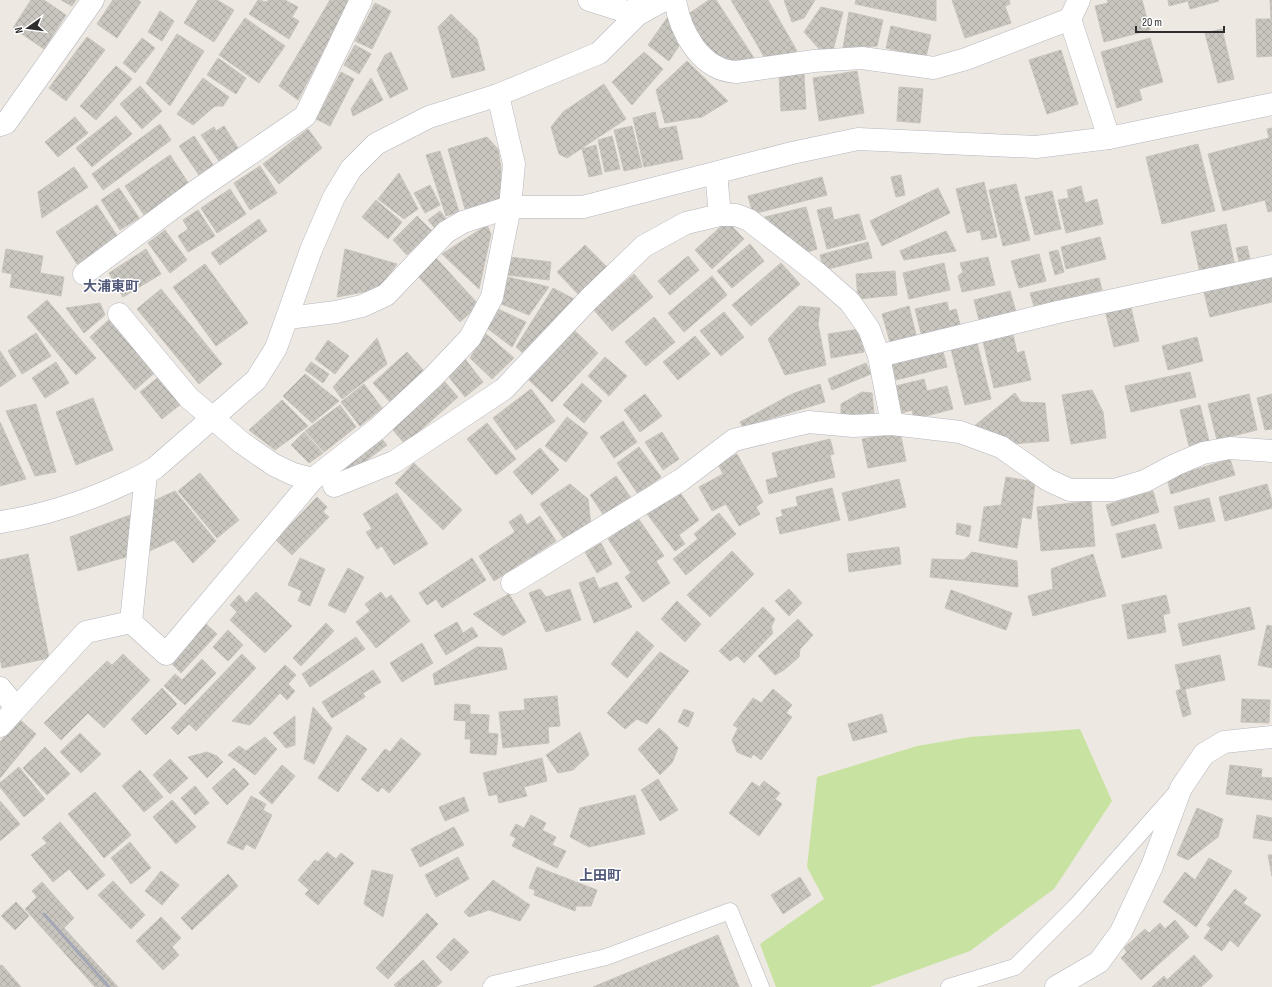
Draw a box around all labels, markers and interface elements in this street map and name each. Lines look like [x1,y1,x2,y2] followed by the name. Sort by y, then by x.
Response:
[8,8,48,48] north arrow
[1136,8,1224,34] scale bar
[1142,15,1162,30] text: 20 m
[12,26,26,35] text: N
[83,278,139,295] district label: 大浦東町
[579,867,621,884] district label: 上田町

